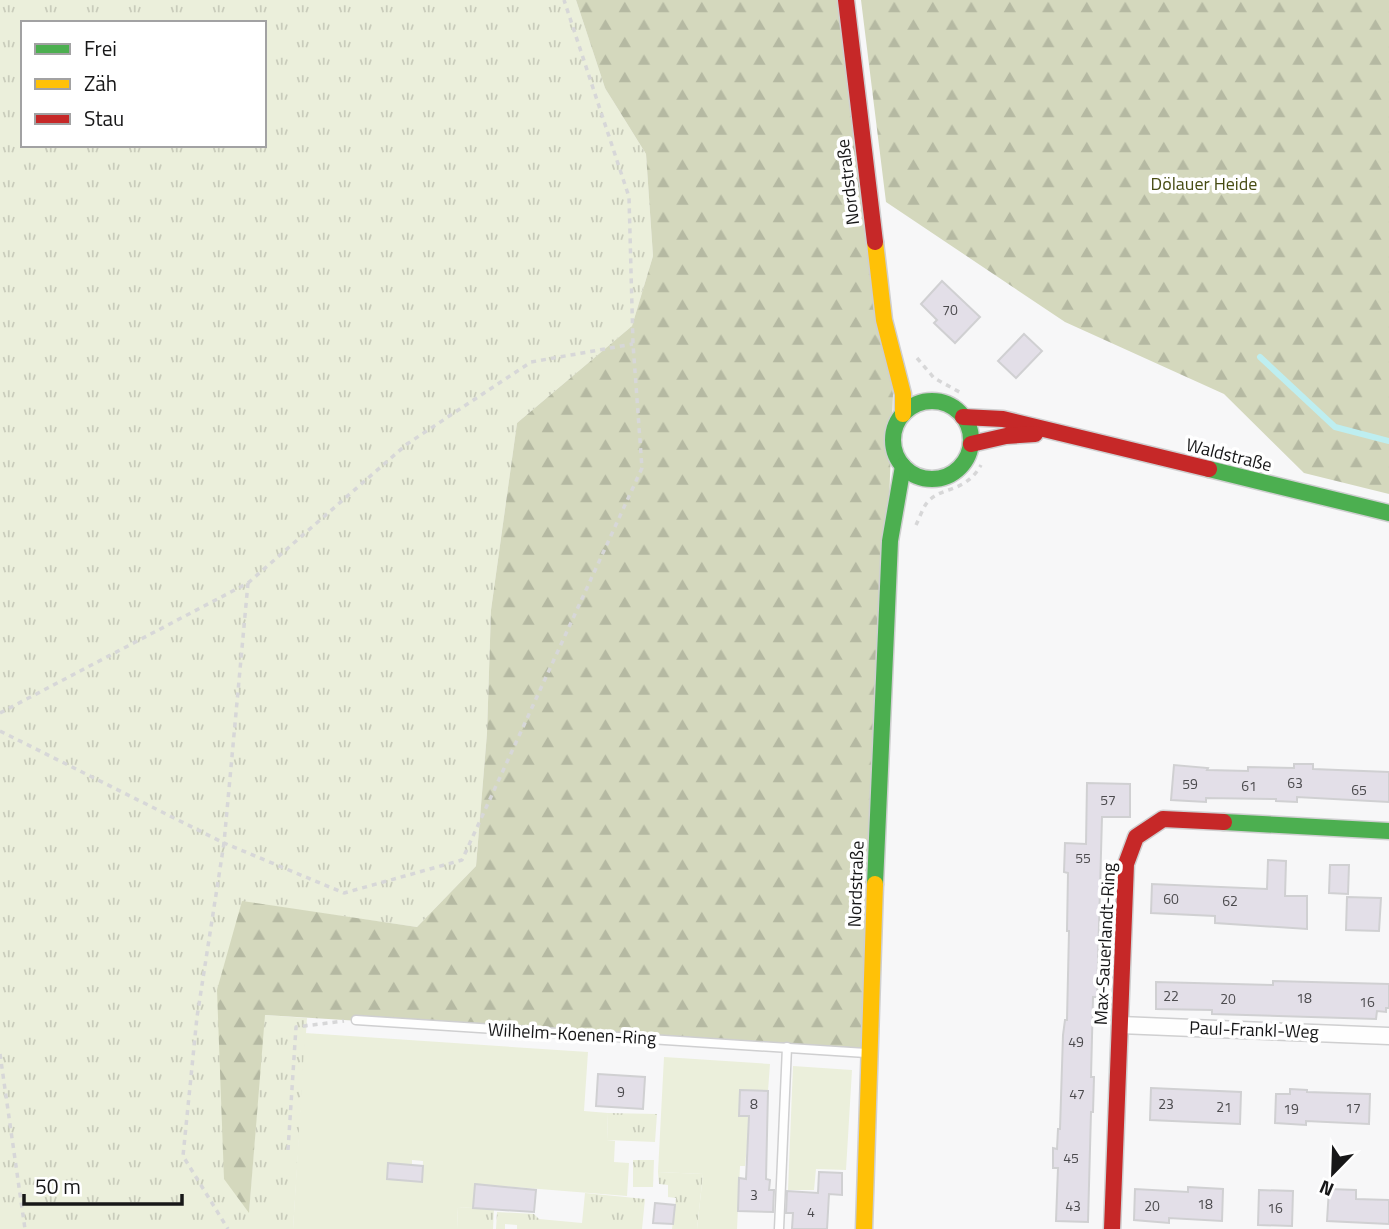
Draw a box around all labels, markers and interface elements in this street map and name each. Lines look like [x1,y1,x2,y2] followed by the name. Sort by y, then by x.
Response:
[21,21,266,147] legend
[84,32,117,64] text: Frei
[84,67,117,99] text: Zäh
[84,102,124,134] text: Stau
[829,138,866,227] street label: Nordstraße
[1151,170,1257,197] park label: Dölauer Heide
[942,299,958,320] house number: 70
[1183,431,1275,478] street label: Waldstraße
[1287,772,1303,793] house number: 63
[1182,773,1198,794] house number: 59
[1241,775,1257,796] house number: 61
[1351,779,1367,800] house number: 65
[1100,789,1116,810] house number: 57
[840,840,871,928] street label: Nordstraße
[1075,847,1091,868] house number: 55
[1087,862,1122,1026] street label: Max-Sauerlandt-Ring
[1163,888,1179,909] house number: 60
[1222,890,1238,911] house number: 62
[1163,985,1179,1006] house number: 22
[1296,987,1312,1008] house number: 18
[1220,988,1236,1009] house number: 20
[1359,991,1375,1012] house number: 16
[1189,1014,1319,1045] street label: Paul-Frankl-Weg
[487,1016,657,1051] street label: Wilhelm-Koenen-Ring
[1068,1031,1084,1052] house number: 49
[617,1081,625,1102] house number: 9
[1069,1083,1085,1104] house number: 47
[750,1093,758,1114] house number: 8
[1158,1093,1174,1114] house number: 23
[1216,1096,1232,1117] house number: 21
[1345,1097,1361,1118] house number: 17
[1283,1098,1299,1119] house number: 19
[1298,1138,1368,1208] north arrow
[1063,1147,1079,1168] house number: 45
[24,1162,182,1206] scale bar
[35,1170,81,1202] text: 50 m
[1314,1173,1338,1205] text: N
[750,1184,758,1205] house number: 3
[1197,1193,1213,1214] house number: 18
[1065,1195,1081,1216] house number: 43
[1144,1195,1160,1216] house number: 20
[1267,1197,1283,1218] house number: 16
[807,1201,815,1222] house number: 4

